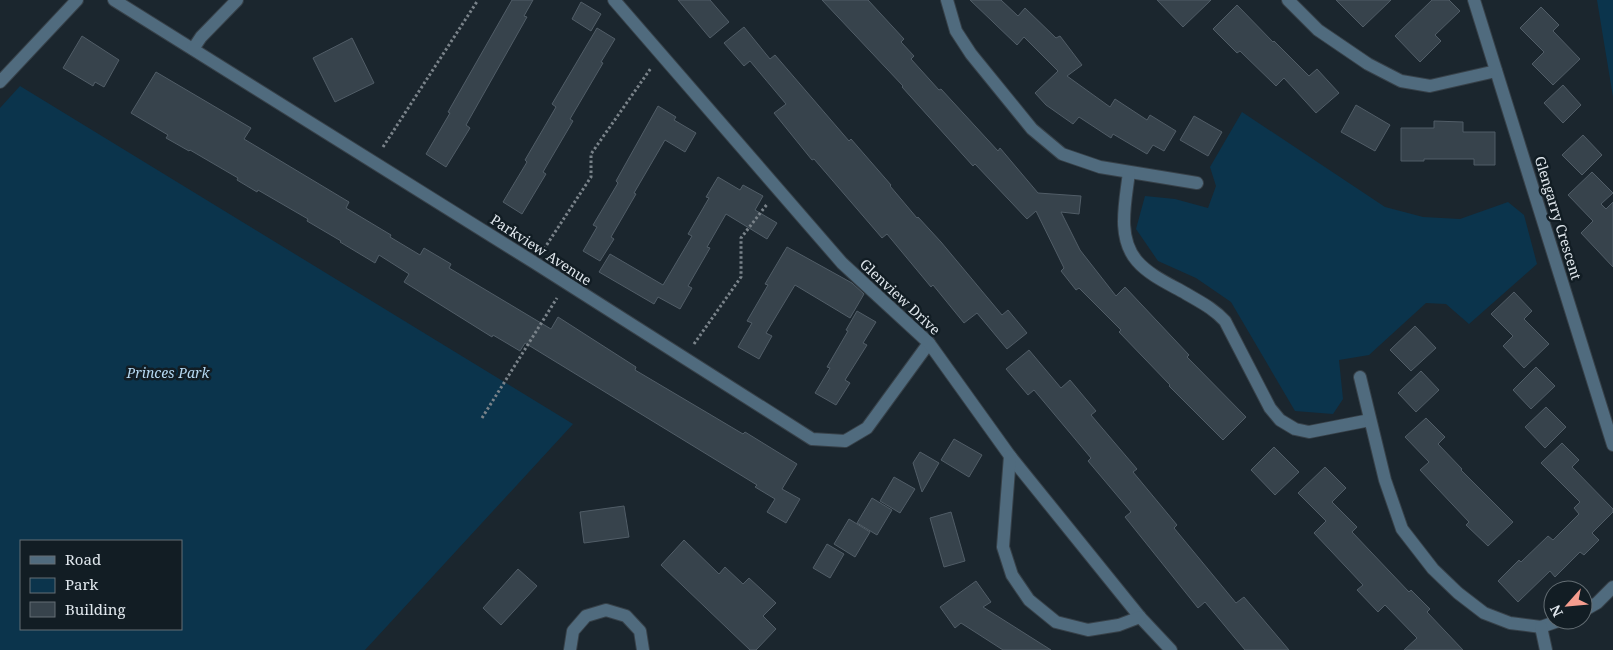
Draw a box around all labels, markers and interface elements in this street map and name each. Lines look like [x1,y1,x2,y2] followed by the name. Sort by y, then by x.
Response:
[1531,154,1586,282] street label: Glengarry Crescent
[487,210,595,289] street label: Parkview Avenue
[856,254,945,339] street label: Glenview Drive
[125,363,211,382] park label: Princes Park
[20,540,182,630] legend
[65,549,101,569] text: Road
[65,574,99,594] text: Park
[1543,580,1593,630] north arrow
[65,599,126,619] text: Building
[1545,602,1567,620] text: N

